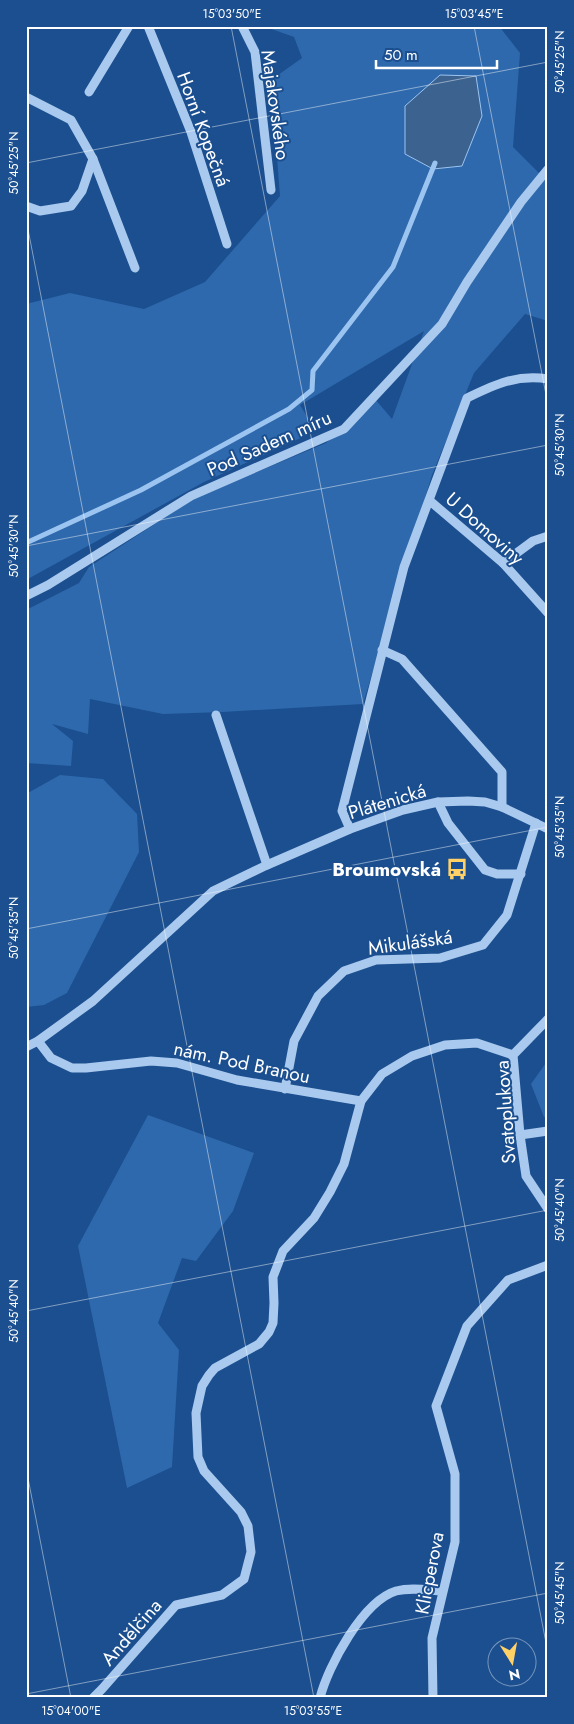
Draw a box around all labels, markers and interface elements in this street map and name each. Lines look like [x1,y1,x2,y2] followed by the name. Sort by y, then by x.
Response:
[203,5,261,23] text: 15°03'50"E
[445,5,503,23] text: 15°03'45"E
[551,31,569,93] text: 50°45'25"N
[376,38,498,70] scale bar
[384,44,418,66] text: 50 m
[254,48,297,162] street label: Majakovského
[170,68,237,190] street label: Horní Kopečná
[5,132,23,194] text: 50°45'25"N
[203,404,336,483] street label: Pod Sadem míru
[551,413,569,477] text: 50°45'30"N
[439,486,530,571] street label: U Domoviny
[5,514,23,578] text: 50°45'30"N
[345,777,429,826] street label: Plátenická
[551,796,569,858] text: 50°45'35"N
[332,856,441,883] place label: Broumovská
[444,856,470,882] bus stop icon: Broumovská
[5,897,23,959] text: 50°45'35"N
[366,923,454,962] street label: Mikulášská
[171,1035,313,1090] street label: nám. Pod Branou
[488,1059,523,1165] street label: Svatoplukova
[551,1178,569,1242] text: 50°45'40"N
[5,1279,23,1343] text: 50°45'40"N
[408,1530,451,1617] street label: Klicperova
[551,1561,569,1625] text: 50°45'45"N
[95,1593,168,1672] street label: Andělčina
[486,1636,536,1686] north arrow
[507,1664,522,1686] text: N
[41,1702,101,1720] text: 15°04'00"E
[284,1702,342,1720] text: 15°03'55"E

